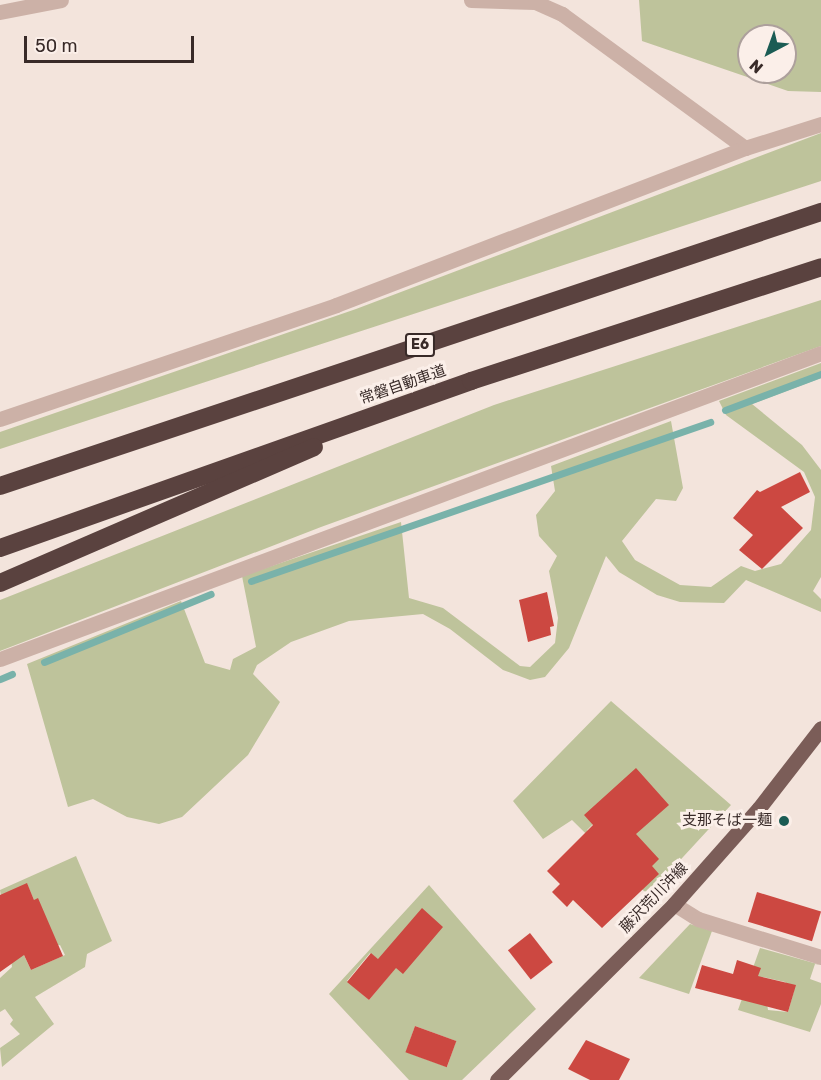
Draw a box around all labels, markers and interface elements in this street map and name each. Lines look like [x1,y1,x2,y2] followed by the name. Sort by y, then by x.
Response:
[27,24,196,62] scale bar
[737,24,797,84] north arrow
[35,35,78,57] text: 50 m
[746,56,767,77] text: N
[404,334,436,356] road number: E6
[358,362,448,408] street label: 常磐自動車道
[682,812,772,830] place label: 支那そば一麺
[777,814,791,828] marker: 支那そば一麺
[616,859,692,937] street label: 藤沢荒川沖線

